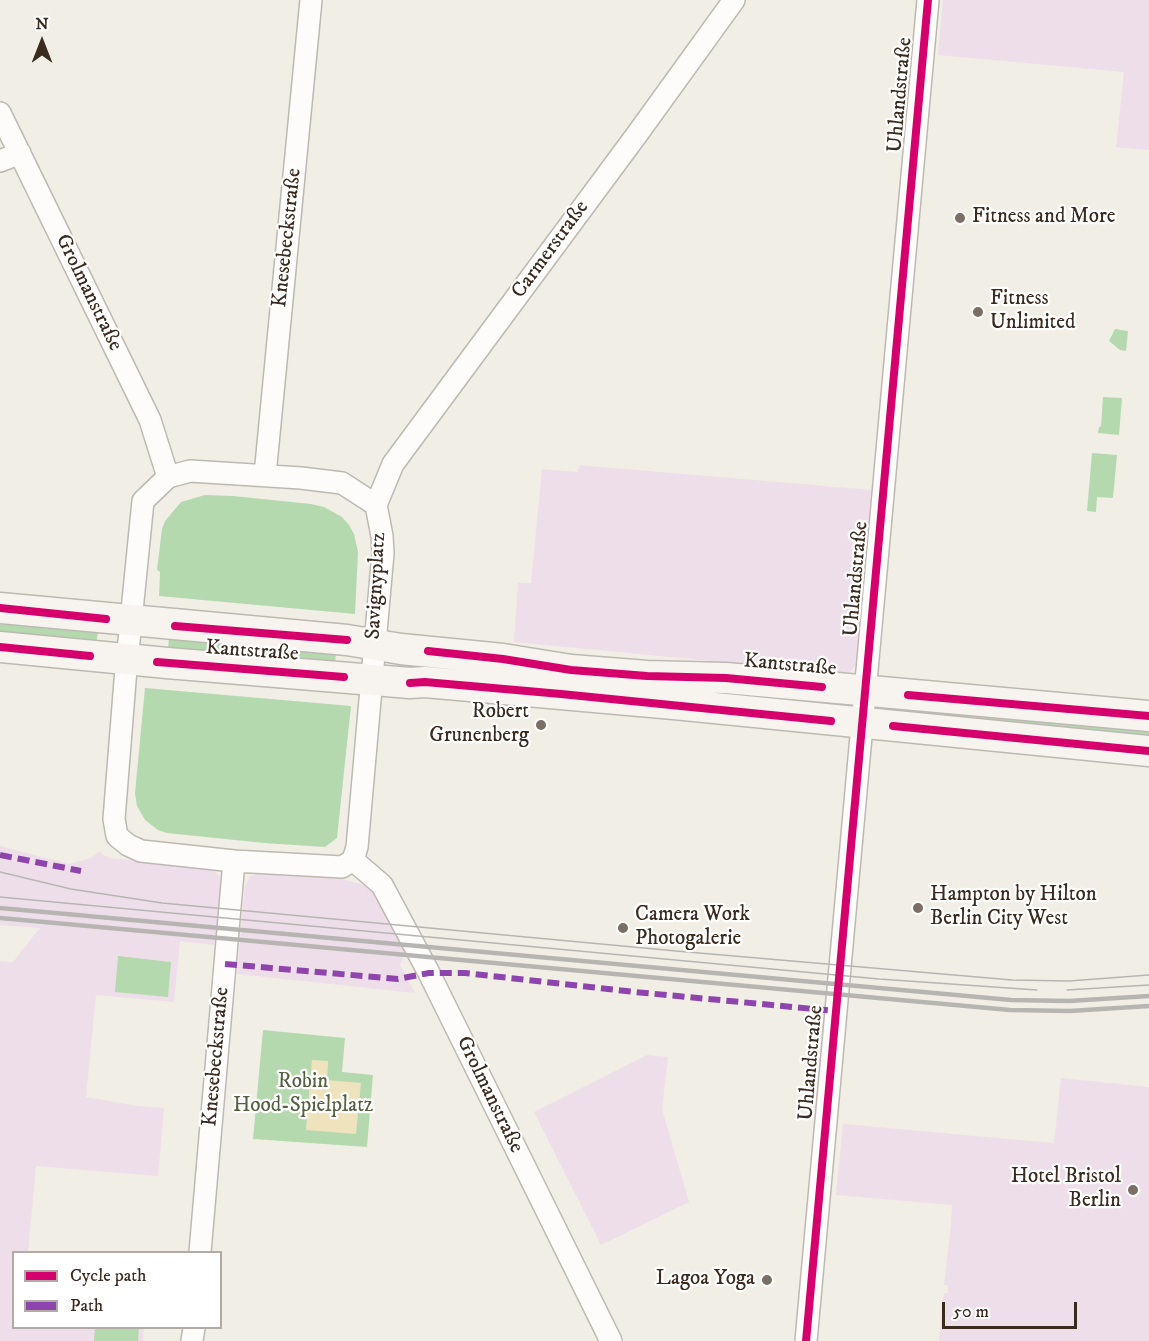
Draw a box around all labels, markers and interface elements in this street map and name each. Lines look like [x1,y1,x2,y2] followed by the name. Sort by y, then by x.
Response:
[12,12,72,72] north arrow
[35,14,49,34] text: N
[883,36,919,154] street label: Uhlandstraße
[268,167,308,309] street label: Knesebeckstraße
[507,196,595,304] street label: Carmerstraße
[972,205,1115,231] place label: Fitness and More
[953,211,967,225] marker: Fitness and More
[49,231,127,355] street label: Grolmanstraße
[990,287,1075,337] place label: Fitness Unlimited
[971,305,985,319] marker: Fitness Unlimited
[839,520,875,638] street label: Uhlandstraße
[362,532,392,640] street label: Savignyplatz
[205,636,299,668] street label: Kantstraße
[743,649,837,683] street label: Kantstraße
[429,700,529,750] place label: Robert Grunenberg
[534,718,548,732] marker: Robert Grunenberg
[930,883,1097,933] place label: Hampton by Hilton Berlin City West
[911,901,925,915] marker: Hampton by Hilton Berlin City West
[635,903,750,953] place label: Camera Work Photogalerie
[616,921,630,935] marker: Camera Work Photogalerie
[198,986,236,1128] street label: Knesebeckstraße
[794,1004,830,1122] street label: Uhlandstraße
[450,1033,528,1157] street label: Grolmanstraße
[233,1070,373,1120] park label: Robin Hood-Spielplatz
[1011,1165,1121,1215] place label: Hotel Bristol Berlin
[1126,1183,1140,1197] marker: Hotel Bristol Berlin
[12,1251,222,1329] legend
[70,1265,147,1287] text: Cycle path
[656,1267,755,1293] place label: Lagoa Yoga
[760,1273,774,1287] marker: Lagoa Yoga
[945,1290,1080,1328] scale bar
[70,1295,103,1317] text: Path
[953,1301,989,1323] text: 50 m

